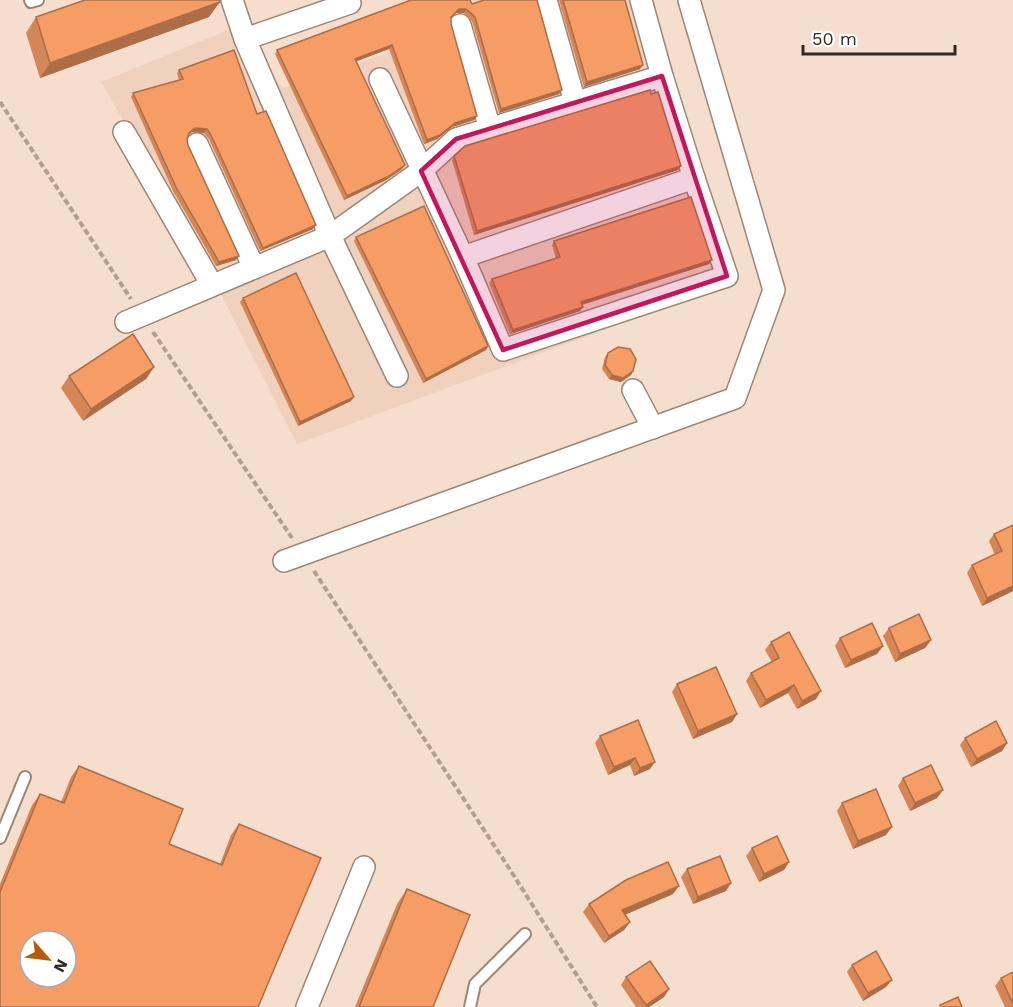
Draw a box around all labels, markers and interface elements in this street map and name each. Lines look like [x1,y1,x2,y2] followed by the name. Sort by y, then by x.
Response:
[803,18,954,56] scale bar
[812,28,857,49] text: 50 m
[18,929,78,989] north arrow
[50,956,72,976] text: N

